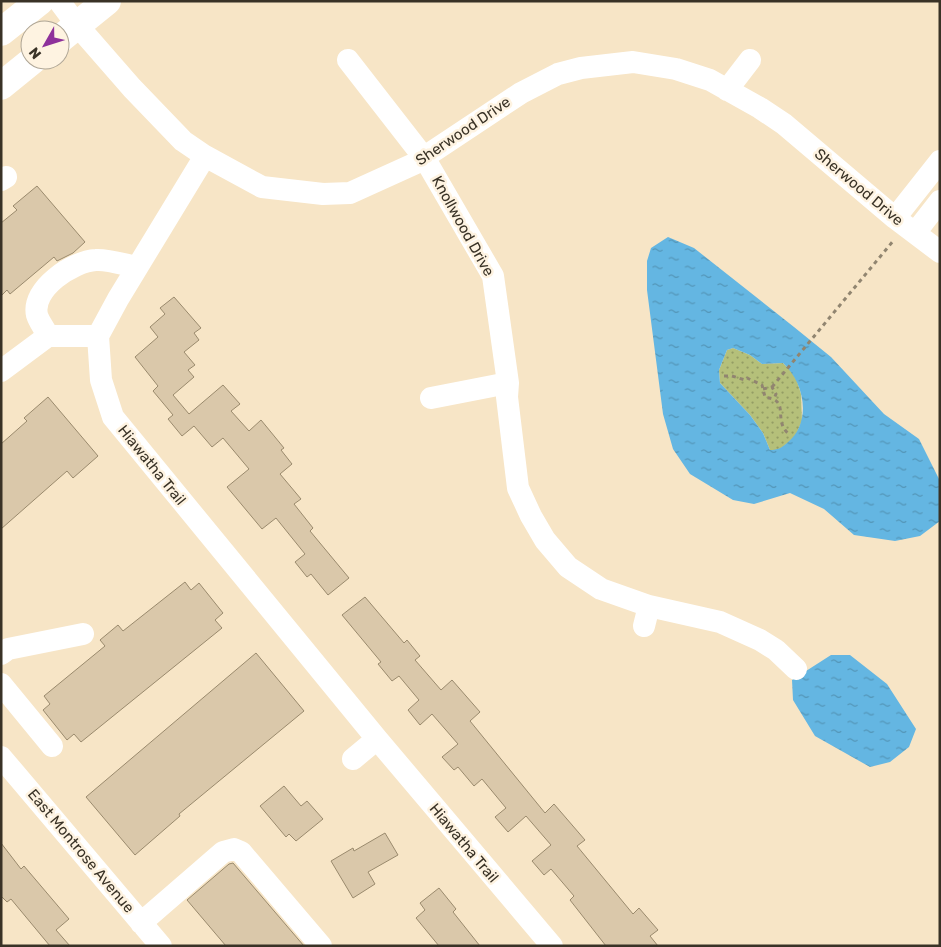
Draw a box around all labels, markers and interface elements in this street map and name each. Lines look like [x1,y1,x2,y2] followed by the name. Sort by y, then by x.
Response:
[20,20,70,70] north arrow
[26,44,45,62] text: N
[412,93,514,169] street label: Sherwood Drive
[811,145,907,229] street label: Sherwood Drive
[428,173,498,279] street label: Knollwood Drive
[114,421,190,509] street label: Hiawatha Trail
[24,785,138,917] street label: East Montrose Avenue
[426,800,502,886] street label: Hiawatha Trail

